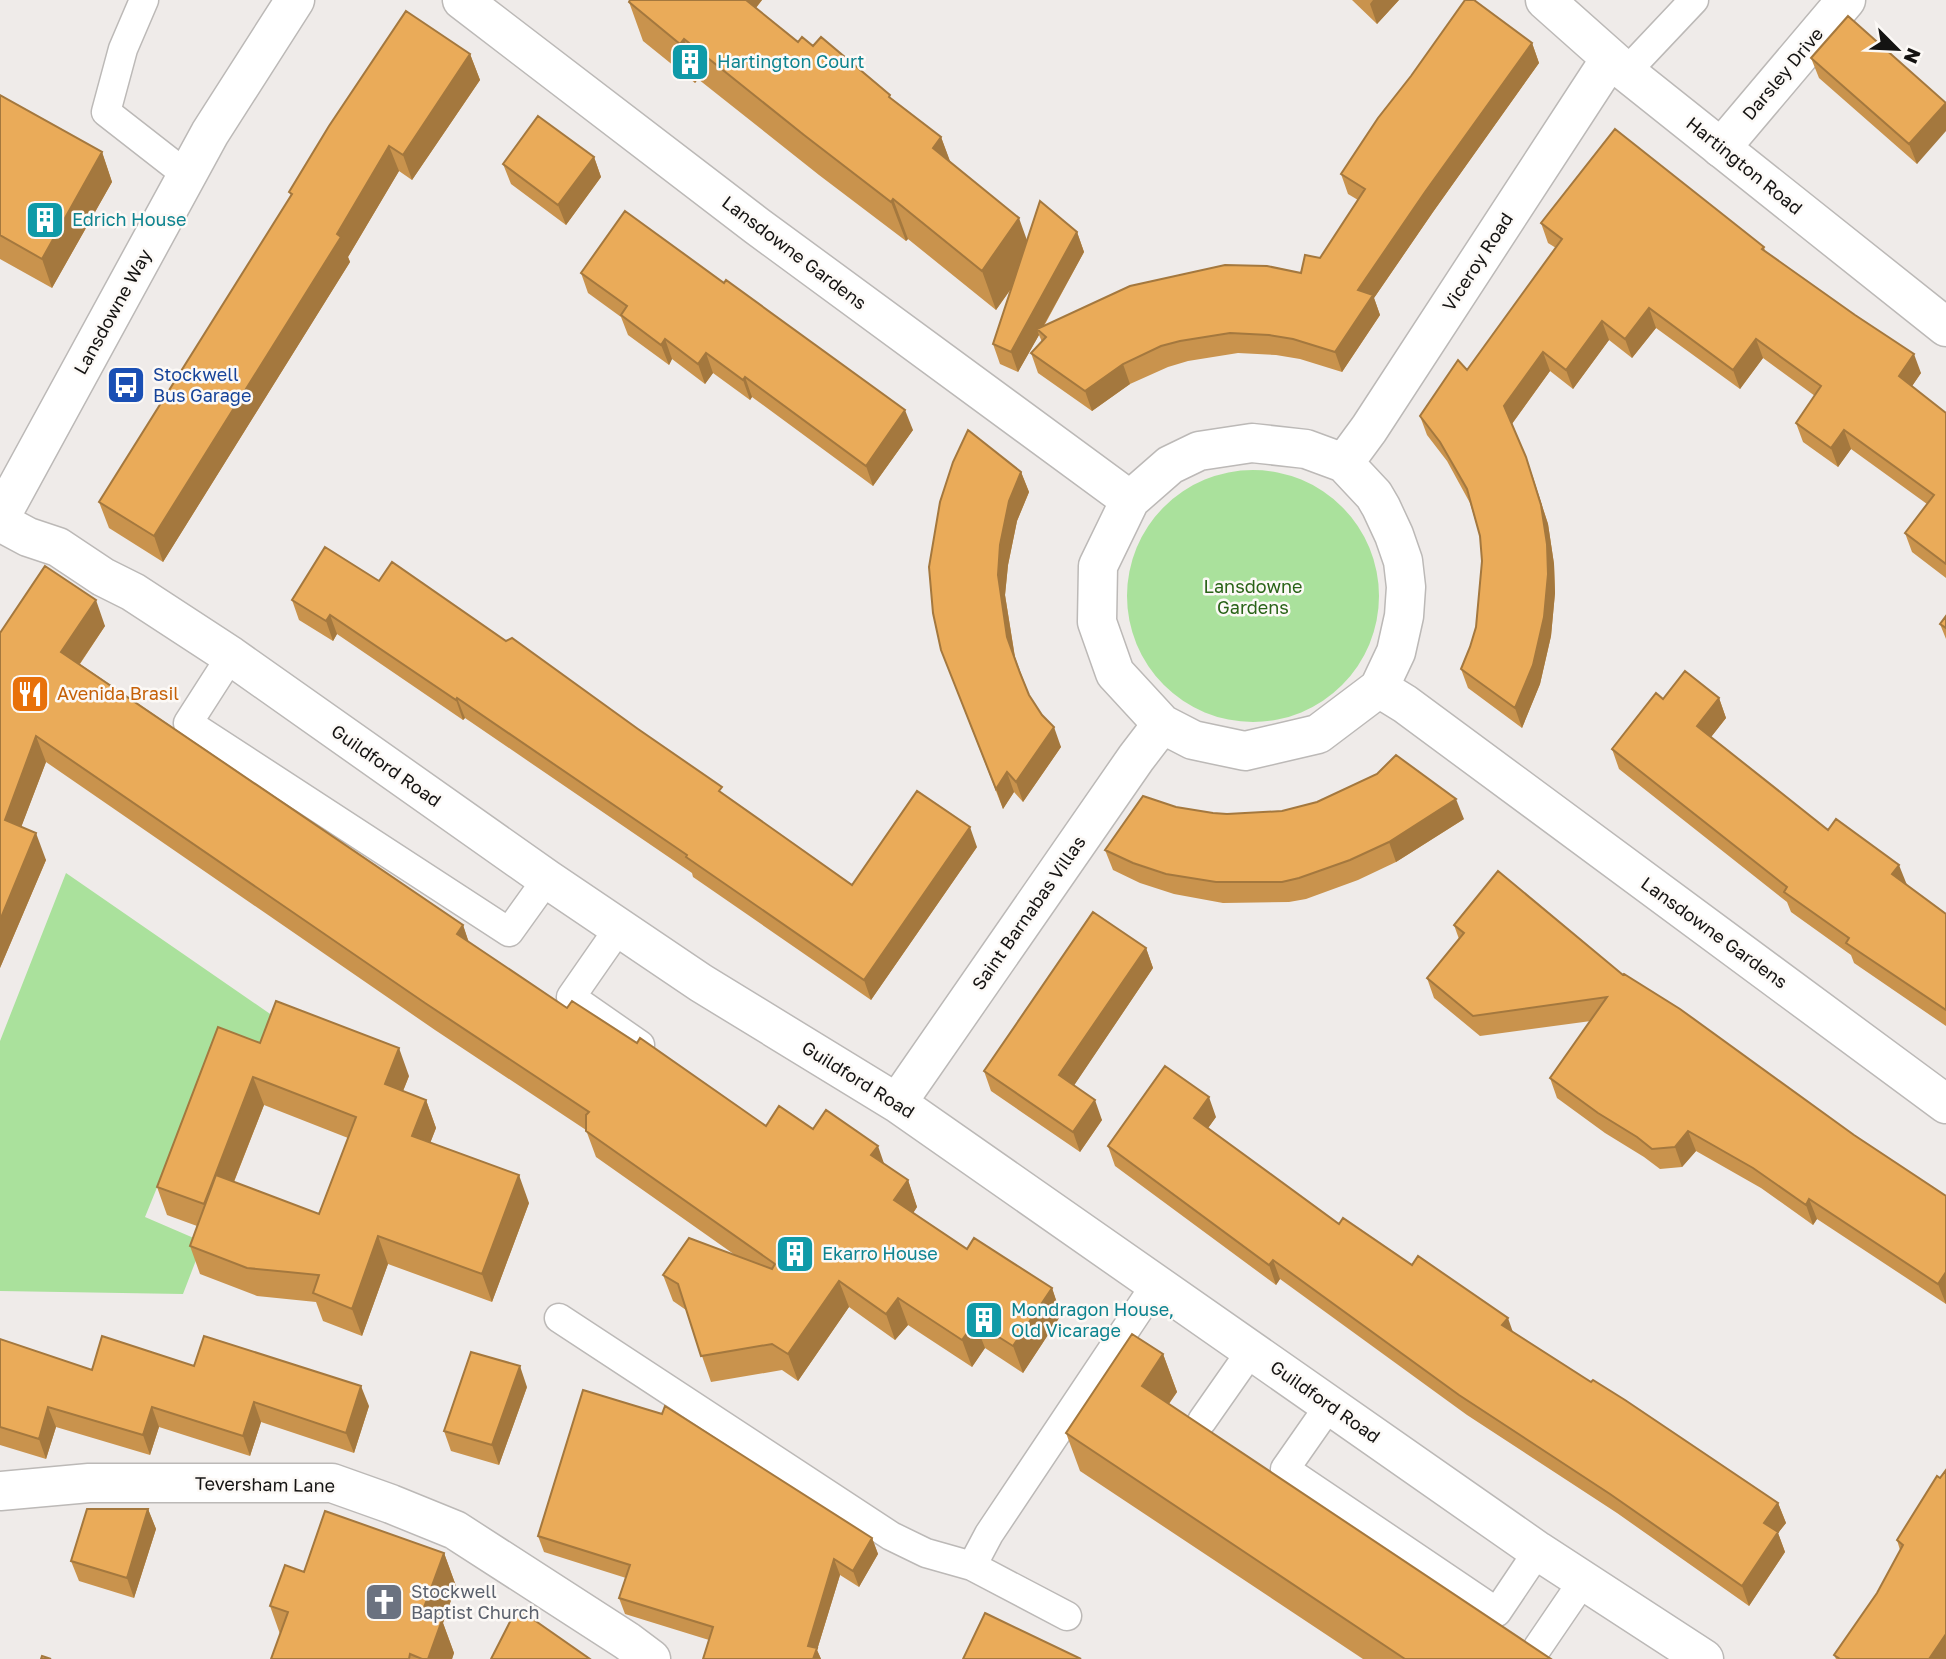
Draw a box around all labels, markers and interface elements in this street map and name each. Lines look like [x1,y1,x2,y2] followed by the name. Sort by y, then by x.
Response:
[1862,14,1932,84] north arrow
[1737,23,1827,124] street label: Darsley Drive
[669,41,711,83] building icon: Hartington Court
[1900,45,1926,67] text: N
[717,50,864,72] place label: Hartington Court
[1682,112,1807,219] street label: Hartington Road
[718,191,871,314] street label: Lansdowne Gardens
[24,199,66,241] building icon: Edrich House
[72,208,186,230] place label: Edrich House
[1437,208,1517,315] street label: Viceroy Road
[69,245,156,378] street label: Lansdowne Way
[153,363,251,406] place label: Stockwell Bus Garage
[105,364,147,406] bus stop icon: Stockwell Bus Garage
[1204,575,1303,618] park label: Lansdowne Gardens
[9,673,51,715] restaurant icon: Avenida Brasil
[57,682,179,704] place label: Avenida Brasil
[328,719,446,811] street label: Guildford Road
[967,831,1090,994] street label: Saint Barnabas Villas
[1637,872,1792,993] street label: Lansdowne Gardens
[798,1036,919,1123] street label: Guildford Road
[774,1233,816,1275] building icon: Ekarro House
[822,1242,938,1264] place label: Ekarro House
[1011,1298,1174,1341] place label: Mondragon House, Old Vicarage
[963,1299,1005,1341] building icon: Mondragon House, Old Vicarage
[1267,1355,1385,1447] street label: Guildford Road
[195,1472,335,1496] street label: Teversham Lane
[411,1580,539,1623] place label: Stockwell Baptist Church
[363,1581,405,1623] church icon: Stockwell Baptist Church

